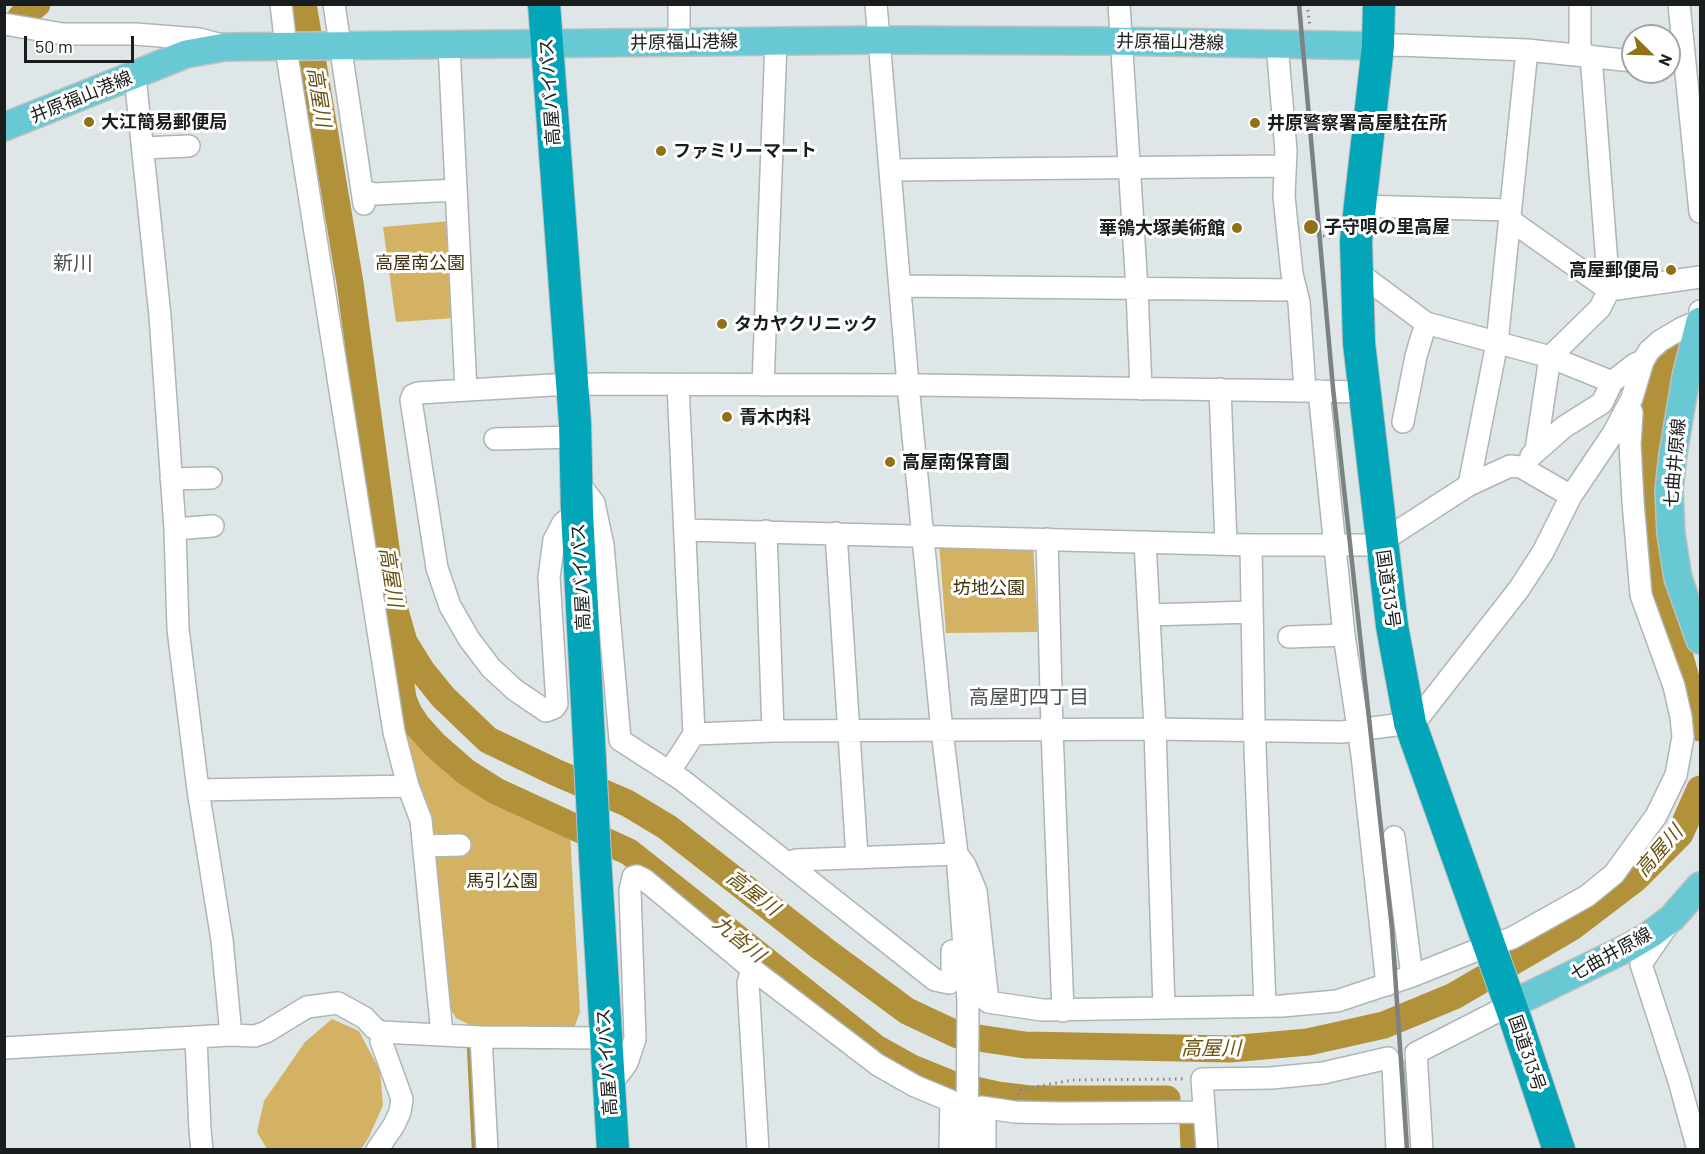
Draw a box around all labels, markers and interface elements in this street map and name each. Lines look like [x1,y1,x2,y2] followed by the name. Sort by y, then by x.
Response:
[27,24,136,62] scale bar
[1621,24,1681,84] north arrow
[630,30,738,54] street label: 井原福山港線
[1116,30,1224,54] street label: 井原福山港線
[35,35,73,57] text: 50 m
[535,37,565,147] street label: 高屋バイパス
[1655,52,1677,69] text: N
[302,65,336,129] water label: 高屋川
[27,67,135,127] street label: 井原福山港線
[101,111,227,133] place label: 大江簡易郵便局
[1267,112,1447,134] place label: 井原警察署高屋駐在所
[82,115,96,129] marker: 大江簡易郵便局
[1248,116,1262,130] marker: 井原警察署高屋駐在所
[673,140,817,162] place label: ファミリーマート
[654,144,668,158] marker: ファミリーマート
[1324,216,1450,238] place label: 子守唄の里高屋
[1099,217,1225,239] place label: 華鴒大塚美術館
[1302,218,1320,236] marker: 子守唄の里高屋
[1230,221,1244,235] marker: 華鴒大塚美術館
[53,251,93,275] district label: 新川
[375,252,465,274] park label: 高屋南公園
[1569,259,1659,281] place label: 高屋郵便局
[1664,263,1678,277] marker: 高屋郵便局
[734,313,878,335] place label: タカヤクリニック
[715,317,729,331] marker: タカヤクリニック
[739,406,811,428] place label: 青木内科
[720,410,734,424] marker: 青木内科
[1660,417,1690,509] street label: 七曲井原線
[902,451,1010,473] place label: 高屋南保育園
[883,455,897,469] marker: 高屋南保育園
[567,523,595,631] street label: 高屋バイパス
[374,545,408,609] water label: 高屋川
[1372,549,1404,629] street label: 国道313号
[953,577,1025,599] park label: 坊地公園
[969,685,1089,709] district label: 高屋町四丁目
[1630,820,1688,882] water label: 高屋川
[722,865,784,921] water label: 高屋川
[466,870,538,892] park label: 馬引公園
[708,911,770,967] water label: 九沓川
[1566,923,1656,985] street label: 七曲井原線
[592,1007,622,1117] street label: 高屋バイパス
[1504,1012,1550,1094] street label: 国道313号
[1181,1036,1241,1060] water label: 高屋川

